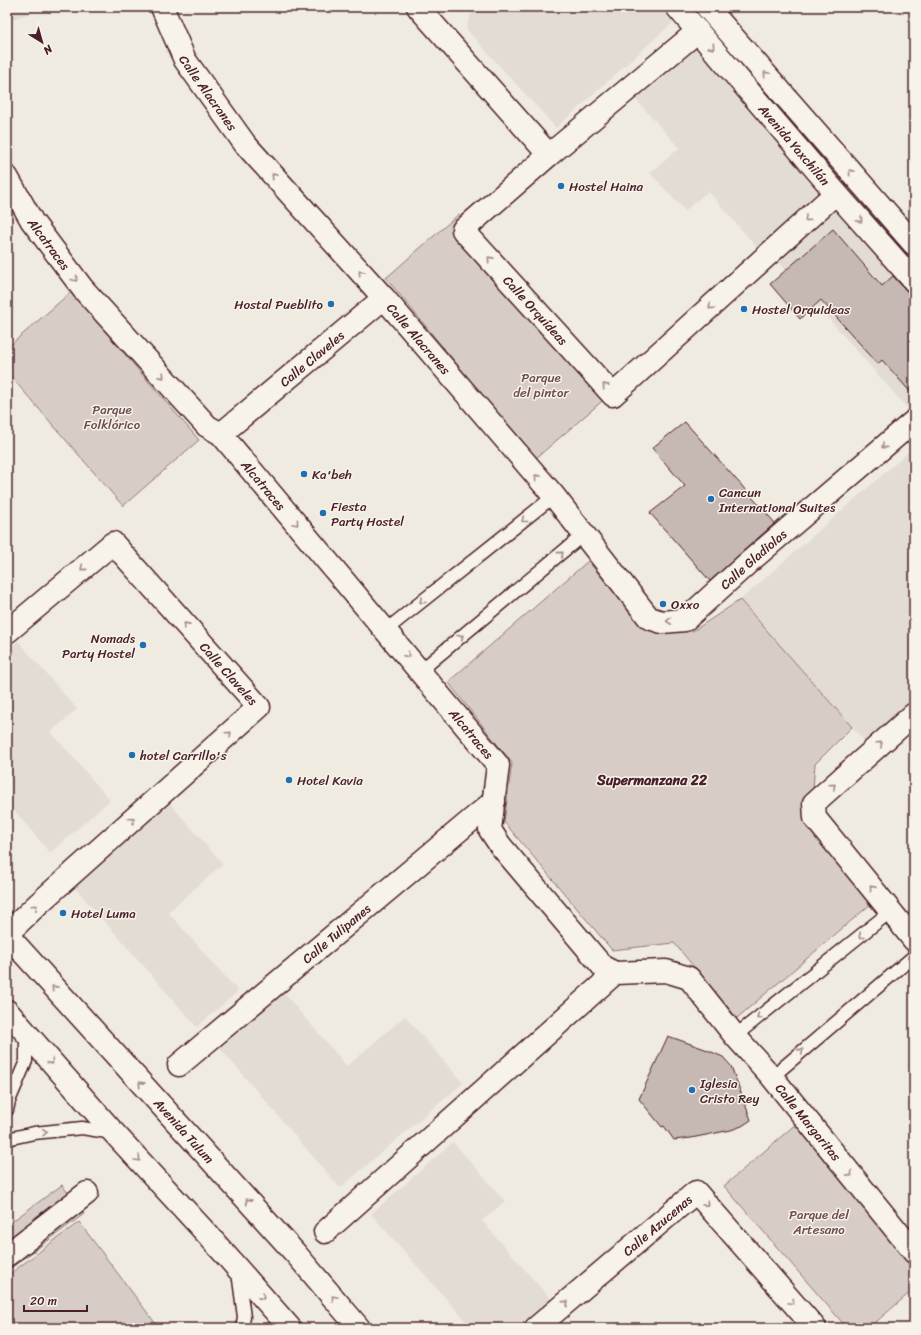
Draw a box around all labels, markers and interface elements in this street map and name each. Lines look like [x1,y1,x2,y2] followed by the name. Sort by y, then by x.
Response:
[22,22,62,62] north arrow
[39,39,57,60] text: N
[707,42,714,50] one-way arrow
[172,52,244,137] street label: Calle Alacranes
[764,72,771,79] one-way arrow
[752,98,836,191] street label: Avenida Yaxchilán
[849,169,856,177] one-way arrow
[272,174,279,181] one-way arrow
[569,175,644,198] place label: Hostel Haina
[556,181,566,191] marker: Hostel Haina
[21,212,76,276] street label: Alcatraces
[804,215,812,222] one-way arrow
[856,215,863,223] one-way arrow
[487,256,494,264] one-way arrow
[359,270,366,278] one-way arrow
[497,270,574,351] street label: Calle Orquídeas
[71,275,78,282] one-way arrow
[234,293,324,316] place label: Hostal Pueblito
[381,298,457,381] street label: Calle Alacranes
[752,298,851,321] place label: Hostel Orquideas
[326,299,336,309] marker: Hostal Pueblito
[708,302,716,309] one-way arrow
[739,304,749,314] marker: Hostel Orquideas
[274,324,350,393] street label: Calle Claveles
[513,366,569,404] park label: Parque del pintor
[157,372,164,379] one-way arrow
[603,383,610,391] one-way arrow
[84,398,141,436] park label: Parque Folklórico
[882,442,889,449] one-way arrow
[234,454,292,516] street label: Alcatraces
[312,463,352,486] place label: Ka'beh
[299,469,309,479] marker: Ka'beh
[535,474,542,482] one-way arrow
[718,481,836,519] place label: Cancun International Suites
[706,494,716,504] marker: Cancun International Suites
[331,495,404,533] place label: Fiesta Party Hostel
[318,508,328,518] marker: Fiesta Party Hostel
[521,515,528,522] one-way arrow
[292,519,299,526] one-way arrow
[714,523,793,596] street label: Calle Gladiolas
[556,551,563,558] one-way arrow
[80,564,88,571] one-way arrow
[671,593,700,616] place label: Oxxo
[420,597,427,604] one-way arrow
[658,599,668,609] marker: Oxxo
[666,617,672,626] one-way arrow
[184,623,191,630] one-way arrow
[62,627,136,665] place label: Nomads Party Hostel
[456,635,463,642] one-way arrow
[194,637,264,711] street label: Calle Claveles
[138,640,148,650] marker: Nomads Party Hostel
[402,650,409,658] one-way arrow
[442,702,500,765] street label: Alcatraces
[224,731,232,738] one-way arrow
[875,742,882,749] one-way arrow
[139,744,227,767] place label: hotel Carrillo's
[127,750,137,760] marker: hotel Carrillo's
[596,768,708,793] district label: Supermanzana 22
[297,769,363,792] place label: Hotel Kavia
[284,775,294,785] marker: Hotel Kavia
[828,783,836,791] one-way arrow
[127,818,135,825] one-way arrow
[869,885,876,892] one-way arrow
[297,897,377,970] street label: Calle Tulipanes
[71,902,136,925] place label: Hotel Luma
[30,904,38,912] one-way arrow
[58,908,68,918] marker: Hotel Luma
[858,931,865,938] one-way arrow
[52,985,59,992] one-way arrow
[757,1013,764,1020] one-way arrow
[797,1049,804,1056] one-way arrow
[46,1057,53,1064] one-way arrow
[699,1072,759,1110] place label: Iglesia Cristo Rey
[769,1078,848,1167] street label: Calle Margaritas
[139,1081,146,1089] one-way arrow
[687,1085,697,1095] marker: Iglesia Cristo Rey
[147,1092,220,1169] street label: Avenida Tulum
[42,1127,48,1136] one-way arrow
[133,1154,140,1162] one-way arrow
[846,1169,853,1176] one-way arrow
[617,1188,698,1262] street label: Calle Azucenas
[245,1198,252,1206] one-way arrow
[701,1199,709,1207] one-way arrow
[789,1203,849,1241] park label: Parque del Artesano
[24,1287,87,1313] scale bar
[30,1290,57,1312] text: 20 m
[257,1292,265,1300] one-way arrow
[331,1296,338,1303] one-way arrow
[787,1297,794,1305] one-way arrow
[561,1300,569,1307] one-way arrow

